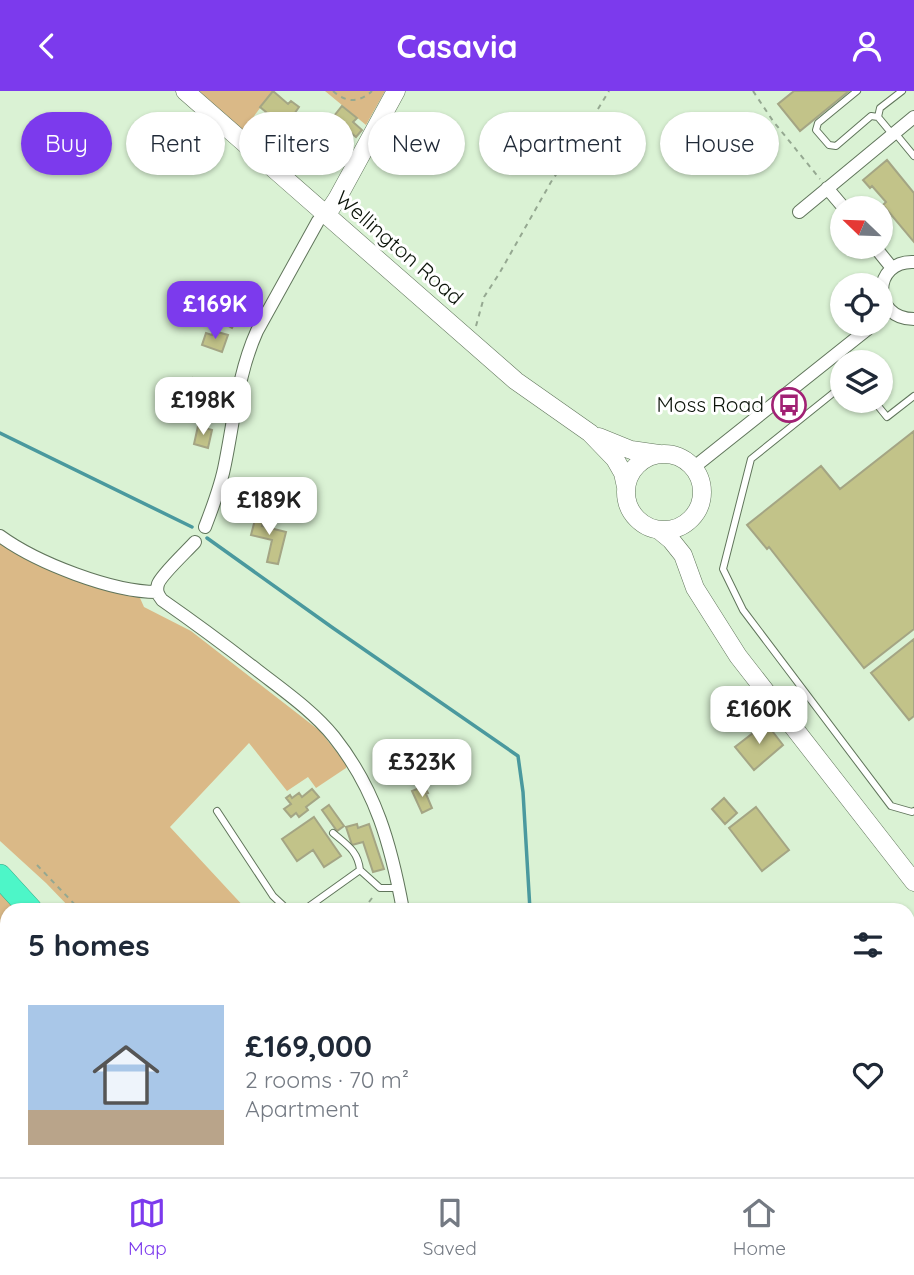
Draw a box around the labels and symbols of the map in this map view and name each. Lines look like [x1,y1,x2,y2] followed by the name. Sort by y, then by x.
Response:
[330,185,469,310] street label: Wellington Road
[830,196,892,259] north arrow
[166,281,264,341] pin: £169K
[154,377,252,437] pin: £198K
[770,386,808,424] bus stop icon: Moss Road
[656,391,764,417] place label: Moss Road
[220,477,318,537] pin: £189K
[710,687,808,746] pin: £160K
[373,739,471,799] pin: £323K

